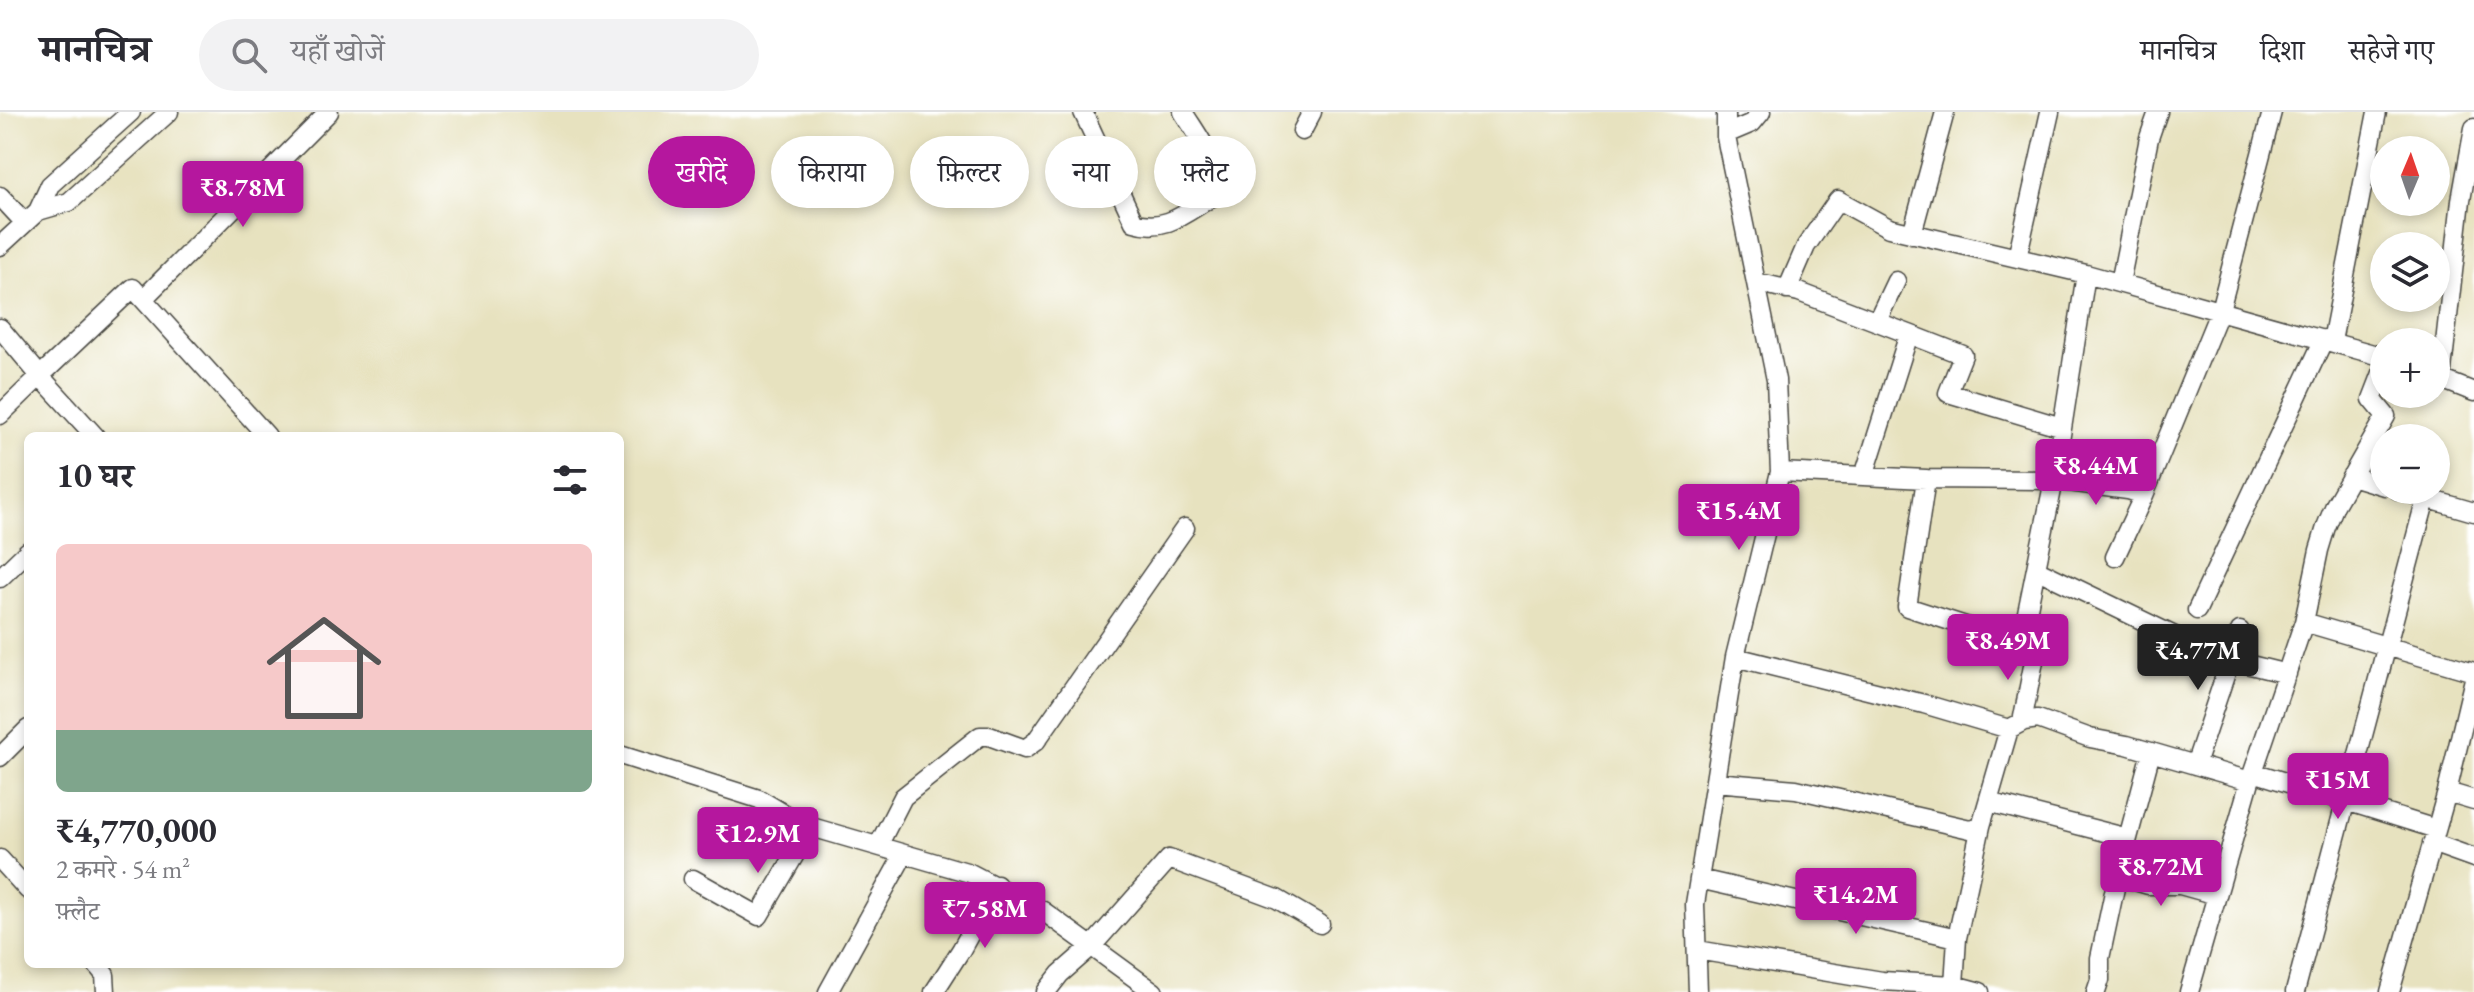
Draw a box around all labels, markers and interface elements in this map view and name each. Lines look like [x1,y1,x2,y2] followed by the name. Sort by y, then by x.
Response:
[199,19,759,91] search box
[40,24,151,73] text: मानचित्र
[291,31,384,70] text: यहाँ खोजें
[2140,32,2216,68] text: मानचित्र
[2260,32,2305,68] text: दिशा
[2349,32,2434,68] text: सहेजे गए
[227,33,271,77] icon: search
[648,136,755,208] chip: खरीदें
[771,136,894,208] chip: किराया
[910,136,1029,208] chip: फ़िल्टर
[1045,136,1138,208] chip: नया
[1154,136,1256,208] chip: फ़्लैट
[2370,136,2450,216] north arrow
[2370,136,2450,504] map controls
[178,161,308,229] pin: ₹8.78M
[200,170,286,204] text: ₹8.78M
[2370,232,2450,312] button: layers
[2370,328,2450,408] button: +
[2370,424,2450,504] button: −
[2031,439,2161,507] pin: ₹8.44M
[2053,448,2139,482] text: ₹8.44M
[56,453,134,497] text: 10 घर
[548,458,592,502] icon: filters
[1674,484,1804,552] pin: ₹15.4M
[1696,493,1782,527] text: ₹15.4M
[252,596,396,740] icon: home
[1943,614,2073,682] pin: ₹8.49M
[1965,623,2051,657] text: ₹8.49M
[2133,624,2263,692] pin: ₹4.77M
[2155,633,2241,667] text: ₹4.77M
[2291,753,2385,821] pin: ₹15M
[2305,762,2371,796] text: ₹15M
[693,807,823,875] pin: ₹12.9M
[56,808,217,852] text: ₹4,770,000
[715,816,801,850] text: ₹12.9M
[2096,840,2226,908] pin: ₹8.72M
[2118,849,2204,883] text: ₹8.72M
[56,852,190,886] text: 2 कमरे · 54 m²
[1791,868,1921,936] pin: ₹14.2M
[1813,877,1899,911] text: ₹14.2M
[920,882,1050,950] pin: ₹7.58M
[942,891,1028,925] text: ₹7.58M
[56,894,99,928] text: फ़्लैट

